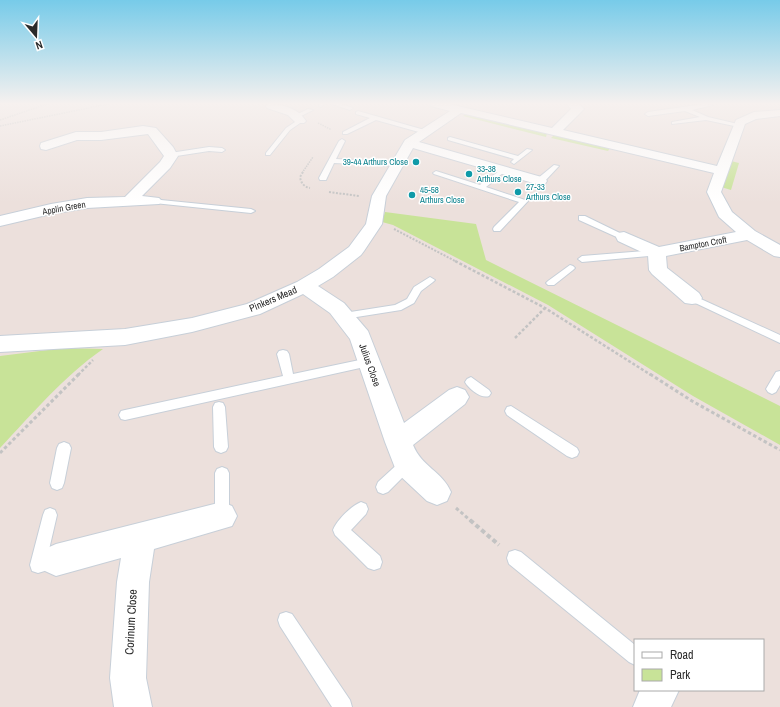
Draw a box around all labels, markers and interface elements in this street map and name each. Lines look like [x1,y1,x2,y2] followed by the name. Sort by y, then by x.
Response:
[16,16,56,56] north arrow
[34,38,45,53] text: N
[343,156,408,168] place label: 39-44 Arthurs Close
[411,157,421,167] marker: 39-44 Arthurs Close
[476,163,522,185] place label: 33-38 Arthurs Close
[464,169,474,179] marker: 33-38 Arthurs Close
[525,181,571,203] place label: 27-33 Arthurs Close
[419,184,465,206] place label: 45-58 Arthurs Close
[513,187,523,197] marker: 27-33 Arthurs Close
[407,190,417,200] marker: 45-58 Arthurs Close
[41,198,86,218] street label: Applin Green
[678,234,728,254] street label: Bampton Croft
[247,283,299,315] street label: Pinkers Mead
[356,342,384,389] street label: Julius Close
[121,589,141,655] street label: Corinum Close
[634,639,764,691] legend
[670,647,694,663] text: Road
[670,667,690,683] text: Park

